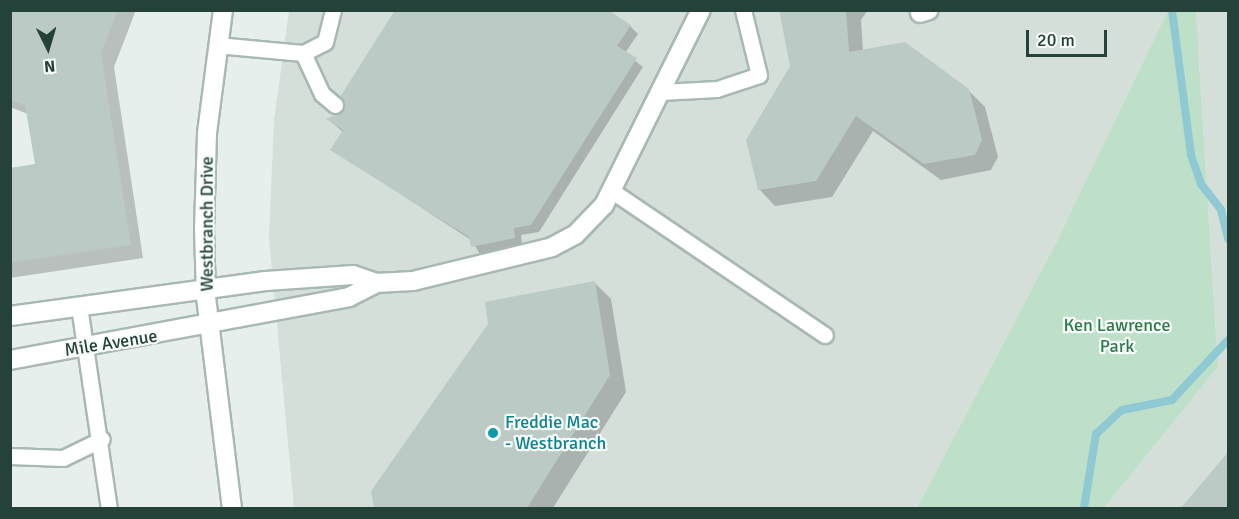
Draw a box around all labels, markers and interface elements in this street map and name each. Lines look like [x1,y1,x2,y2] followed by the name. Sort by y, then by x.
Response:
[18,18,78,78] north arrow
[1029,18,1110,56] scale bar
[1037,29,1075,51] text: 20 m
[43,55,56,76] text: N
[196,156,218,292] street label: Westbranch Drive
[1064,315,1170,358] park label: Ken Lawrence Park
[63,325,159,361] street label: Mile Avenue
[505,412,606,454] place label: Freddie Mac - Westbranch
[486,426,500,440] marker: Freddie Mac - Westbranch

